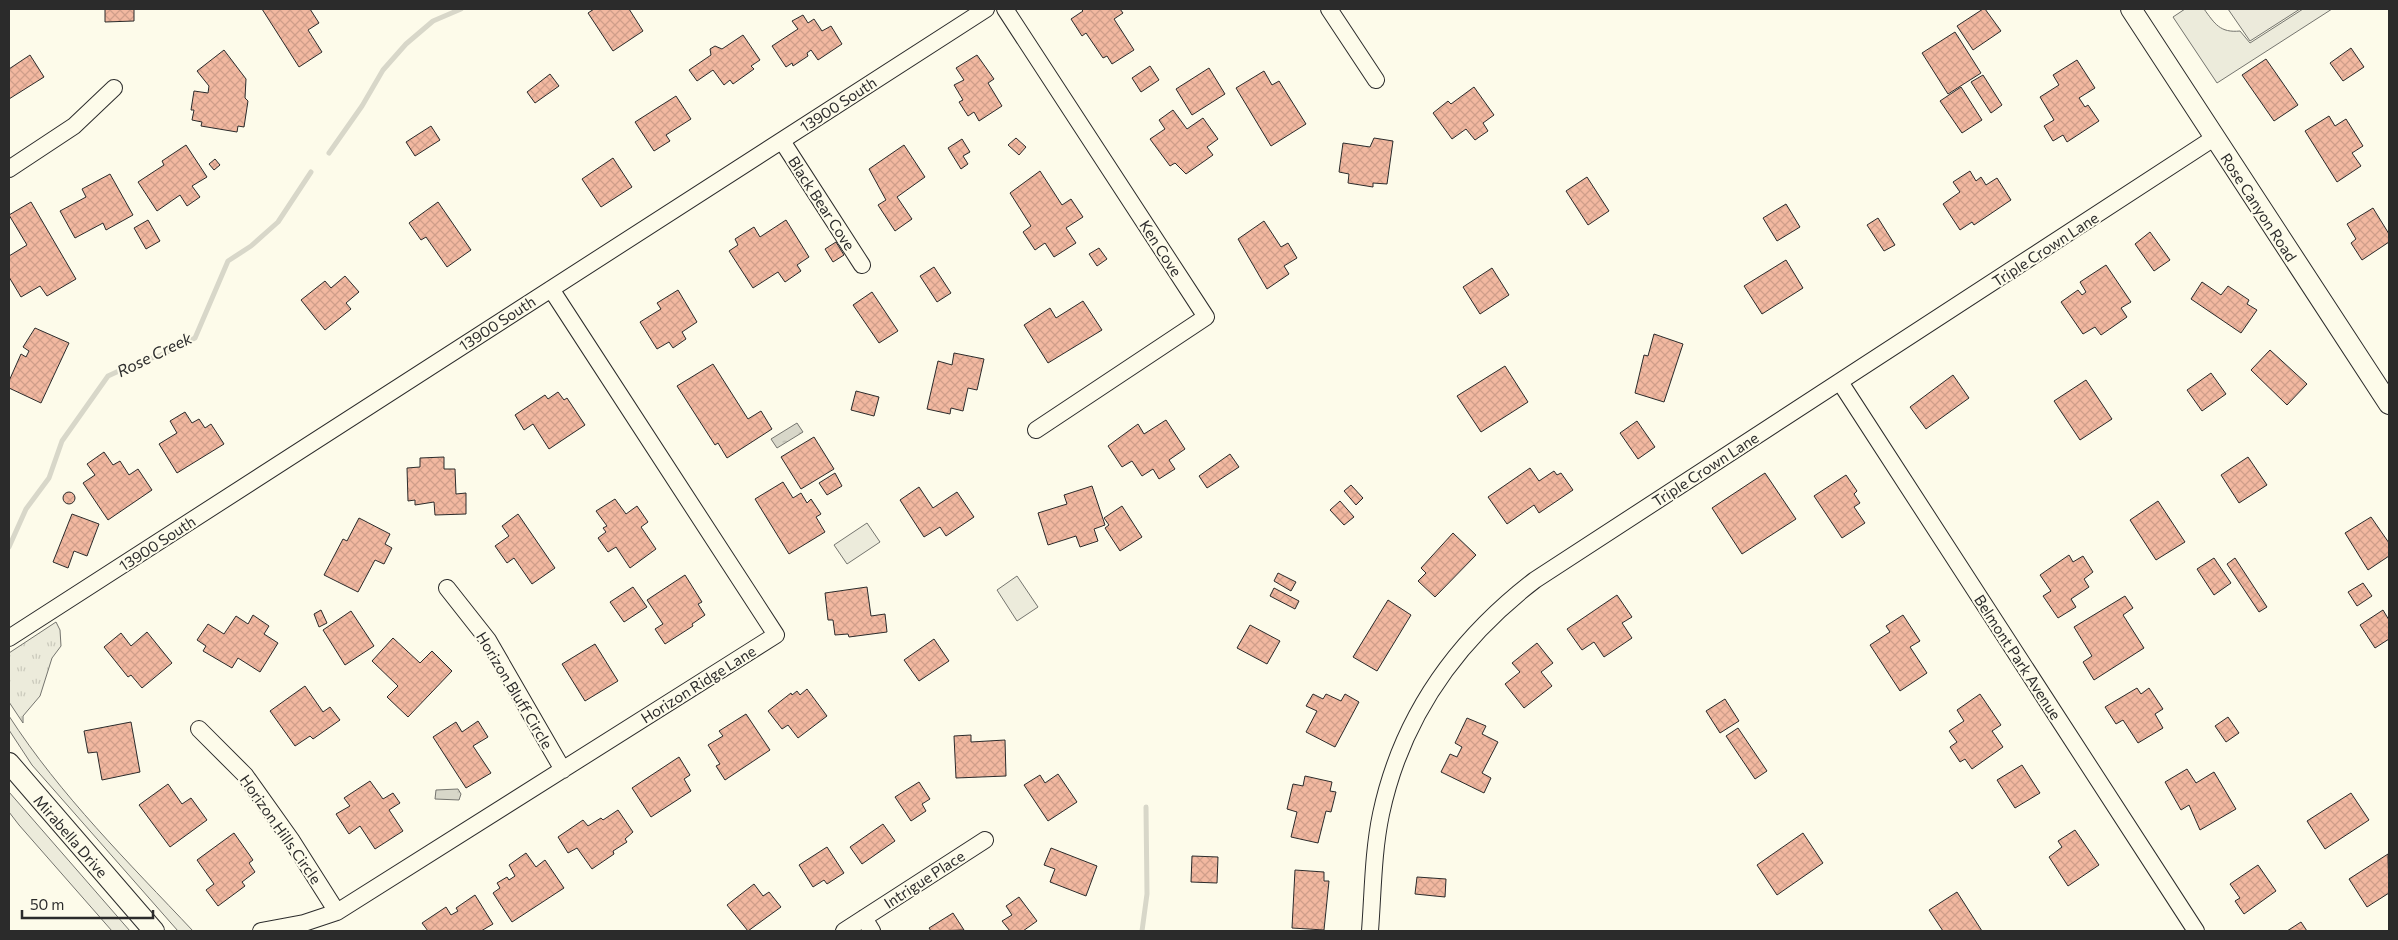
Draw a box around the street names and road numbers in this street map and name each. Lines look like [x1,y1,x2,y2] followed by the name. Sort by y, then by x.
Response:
[796,73,880,135] street label: 13900 South
[2217,149,2301,265] street label: Rose Canyon Road
[785,153,859,253] street label: Black Bear Cove
[1989,208,2101,290] street label: Triple Crown Lane
[1136,217,1186,279] street label: Ken Cove
[455,292,539,354] street label: 13900 South
[1649,428,1761,510] street label: Triple Crown Lane
[115,512,199,574] street label: 13900 South
[1971,591,2065,723] street label: Belmont Park Avenue
[473,628,557,752] street label: Horizon Bluff Circle
[637,641,759,727] street label: Horizon Ridge Lane
[237,771,326,887] street label: Horizon Hills Circle
[30,791,112,881] street label: Mirabella Drive
[880,846,968,912] street label: Intrigue Place

